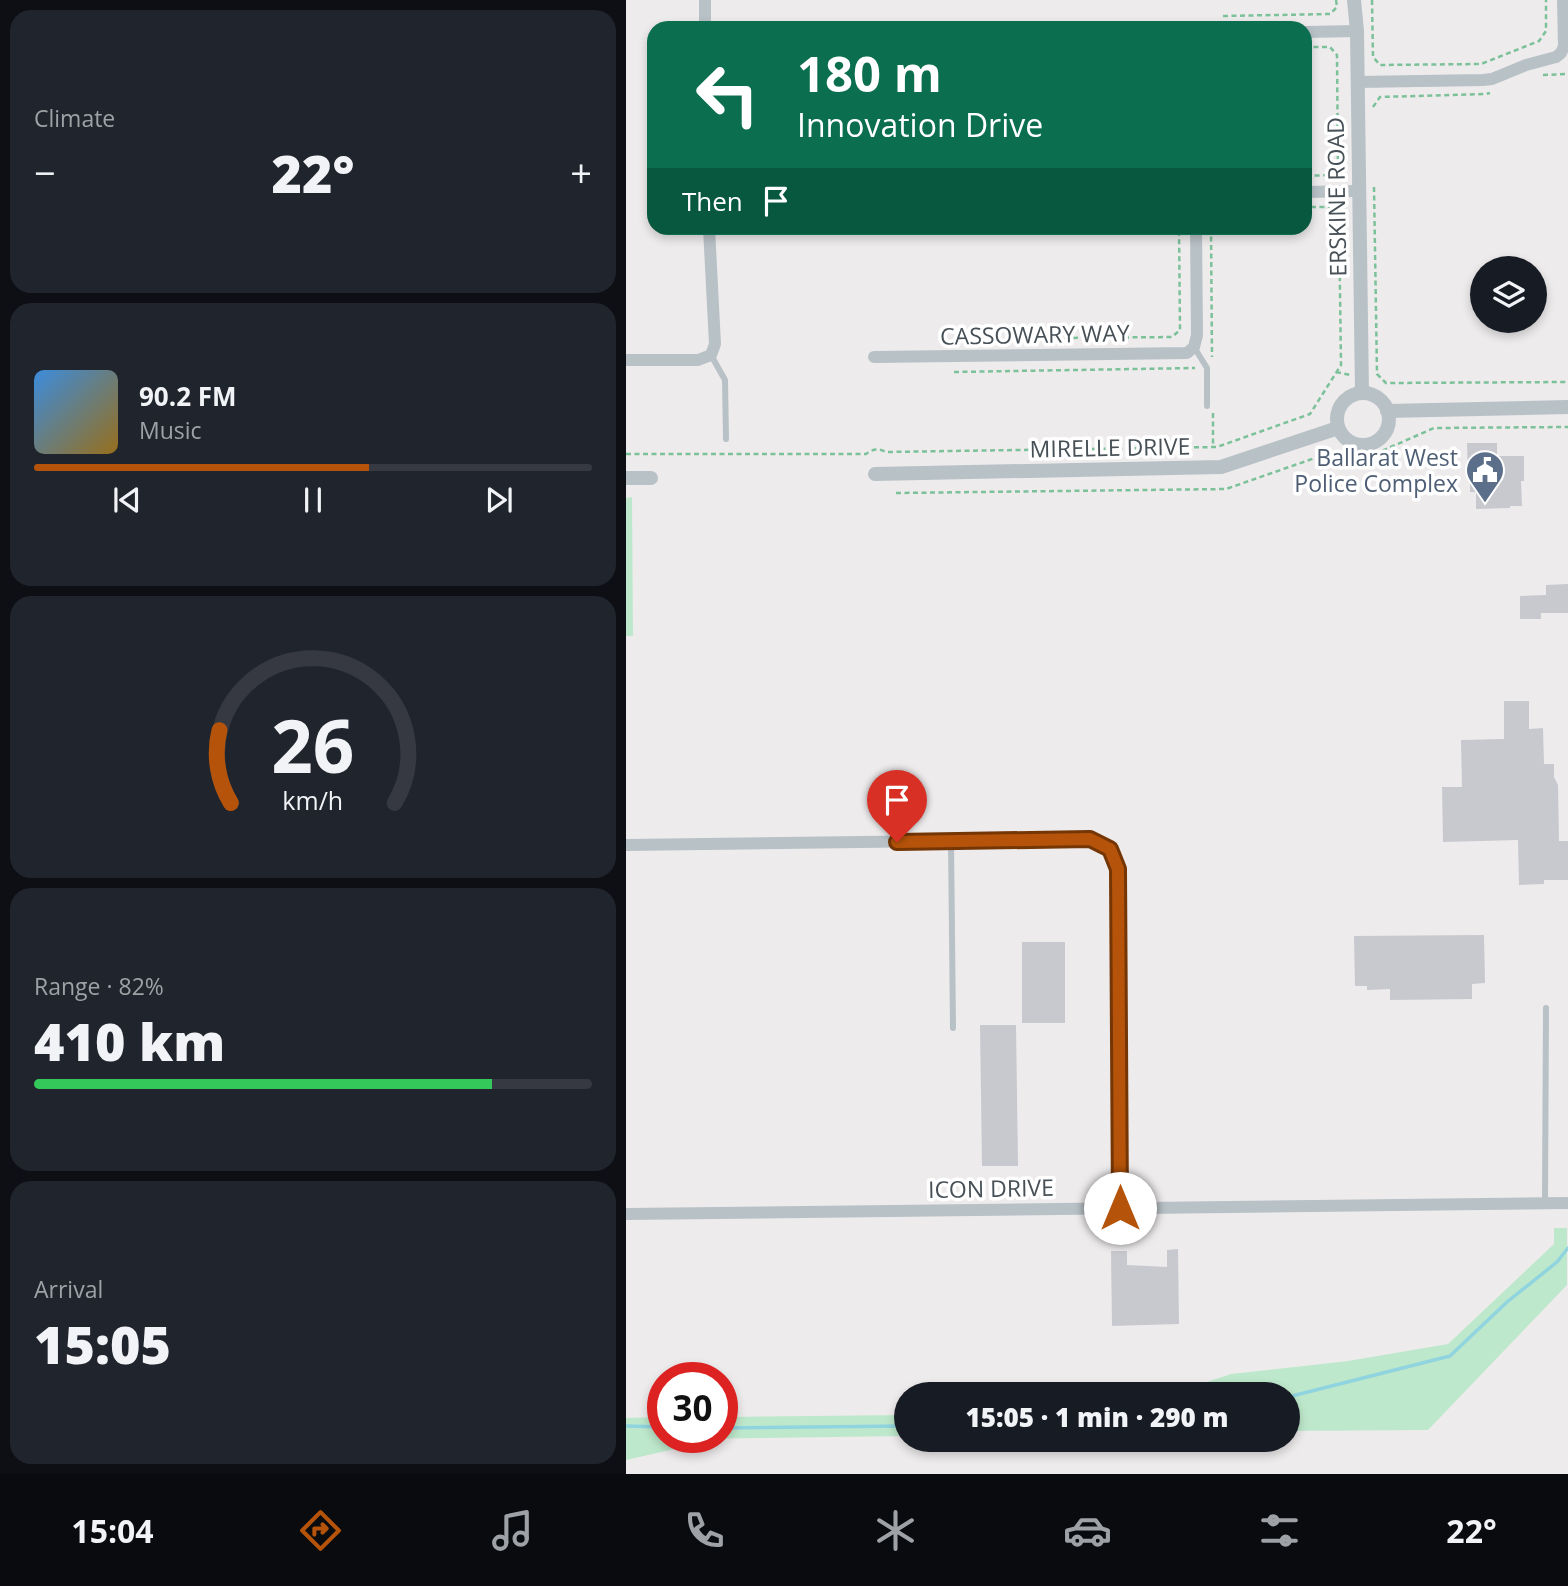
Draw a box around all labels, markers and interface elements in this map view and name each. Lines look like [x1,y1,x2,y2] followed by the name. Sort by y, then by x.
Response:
[797,40,942,106] text: 180 m
[682,49,773,140] icon: left
[34,102,115,134] text: Climate
[797,103,1043,146] text: Innovation Drive
[1319,117,1353,277] street label: ERSKINE ROAD
[272,137,354,208] text: 22°
[34,146,56,198] text: −
[570,146,592,198] text: +
[757,182,795,220] icon: arrive
[682,183,743,219] text: Then
[1470,256,1547,333] map controls
[1470,256,1547,333] button: layers
[940,316,1130,352] street label: CASSOWARY WAY
[139,378,237,414] text: 90.2 FM
[139,414,202,446] text: Music
[1029,430,1191,464] street label: MIRELLE DRIVE
[1294,441,1458,499] place label: Ballarat West Police Complex
[1464,449,1506,504] public building icon: Ballarat West Police Complex
[108,481,146,519] icon: previous
[294,481,332,519] icon: pause
[480,481,518,519] icon: next
[271,695,355,794] text: 26
[867,770,927,842] pin
[878,781,916,819] icon: arrive
[283,783,343,817] text: km/h
[34,970,164,1002] text: Range · 82%
[34,1005,225,1076] text: 410 km
[928,1171,1054,1205] street label: ICON DRIVE
[1083,1171,1157,1245] position arrow
[34,1273,103,1305] text: Arrival
[34,1308,171,1379] text: 15:05
[647,1362,738,1453] speed limit sign: 30
[966,1399,1228,1435] text: 15:05 · 1 min · 290 m
[296,1506,345,1555] icon: directions
[488,1506,537,1555] icon: music
[680,1506,729,1555] icon: phone
[871,1506,920,1555] icon: climate
[1063,1506,1112,1555] icon: car
[1255,1506,1304,1555] icon: filters
[71,1509,154,1552] text: 15:04
[1446,1509,1497,1552] text: 22°

